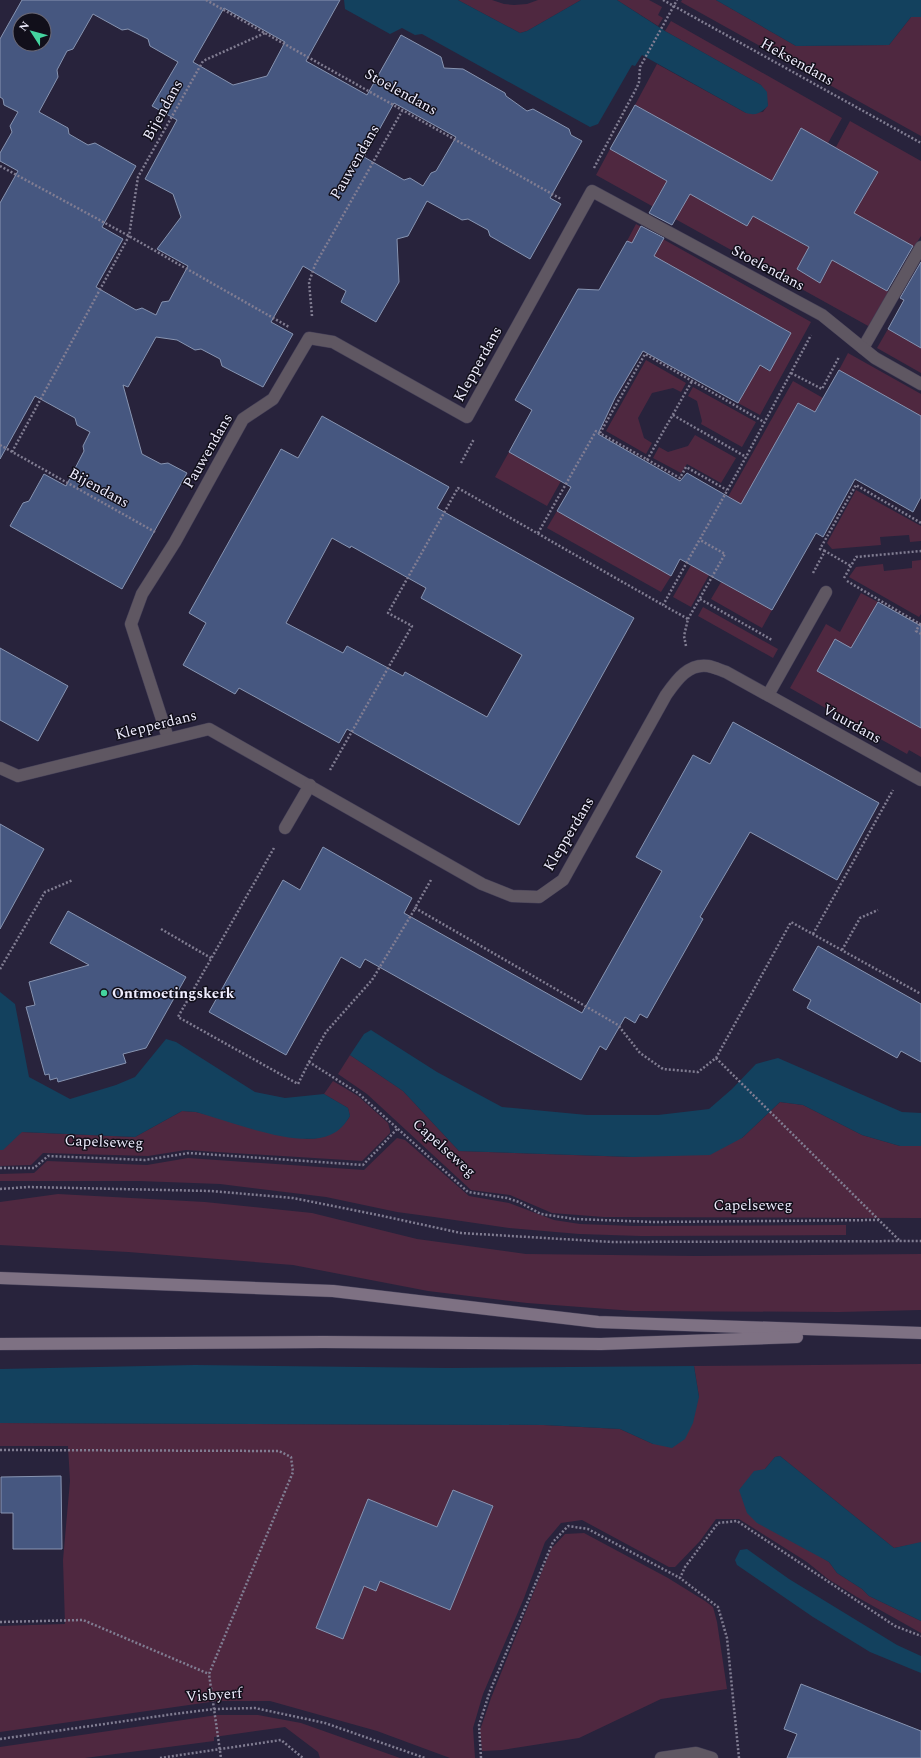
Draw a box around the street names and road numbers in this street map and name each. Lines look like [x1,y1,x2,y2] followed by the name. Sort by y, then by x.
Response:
[756,32,838,92] street label: Heksendans
[360,63,442,121] street label: Stoelendans
[137,75,189,145] street label: Bijendans
[324,120,386,204] street label: Pauwendans
[727,239,809,297] street label: Stoelendans
[448,322,508,406] street label: Klepperdans
[177,409,239,493] street label: Pauwendans
[64,462,134,514] street label: Bijendans
[818,698,886,750] street label: Vuurdans
[113,704,199,746] street label: Klepperdans
[538,792,600,876] street label: Klepperdans
[407,1113,481,1183] street label: Capelseweg
[64,1129,144,1155] street label: Capelseweg
[714,1194,792,1217] street label: Capelseweg
[185,1681,245,1708] street label: Visbyerf

